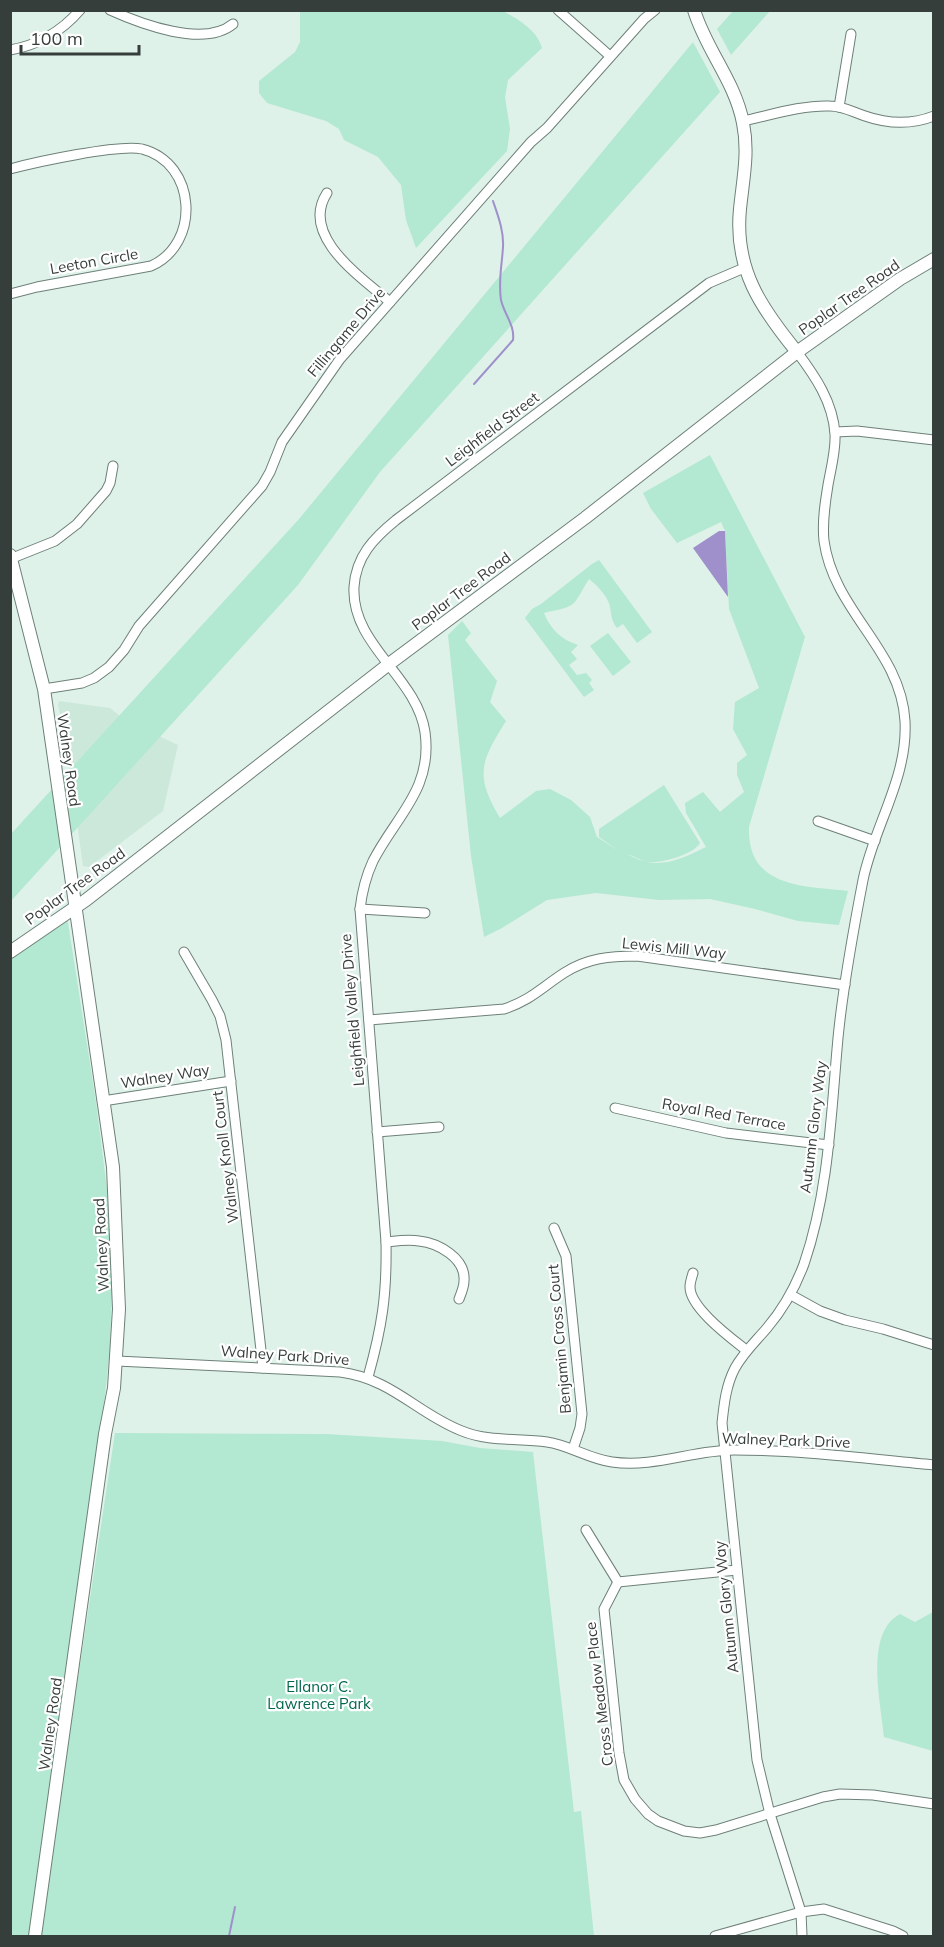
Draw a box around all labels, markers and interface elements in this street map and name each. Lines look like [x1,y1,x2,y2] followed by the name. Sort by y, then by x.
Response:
[21,18,140,56] scale bar
[30,27,83,50] text: 100 m
[48,244,140,278] street label: Leeton Circle
[795,255,903,339] street label: Poplar Tree Road
[303,283,389,381] street label: Fillingame Drive
[441,388,543,470] street label: Leighfield Street
[408,548,514,634] street label: Poplar Tree Road
[53,712,85,808] street label: Walney Road
[21,843,129,929] street label: Poplar Tree Road
[336,933,368,1087] street label: Leighfield Valley Drive
[621,933,727,963] street label: Lewis Mill Way
[119,1060,211,1092] street label: Walney Way
[795,1060,831,1194] street label: Autumn Glory Way
[207,1090,243,1224] street label: Walney Knoll Court
[661,1094,787,1134] street label: Royal Red Terrace
[89,1198,113,1292] street label: Walney Road
[543,1263,575,1415] street label: Benjamin Cross Court
[220,1341,350,1369] street label: Walney Park Drive
[721,1428,851,1452] street label: Walney Park Drive
[710,1540,742,1674] street label: Autumn Glory Way
[581,1621,617,1767] street label: Cross Meadow Place
[34,1676,66,1772] street label: Walney Road
[267,1677,371,1713] park label: Ellanor C. Lawrence Park

